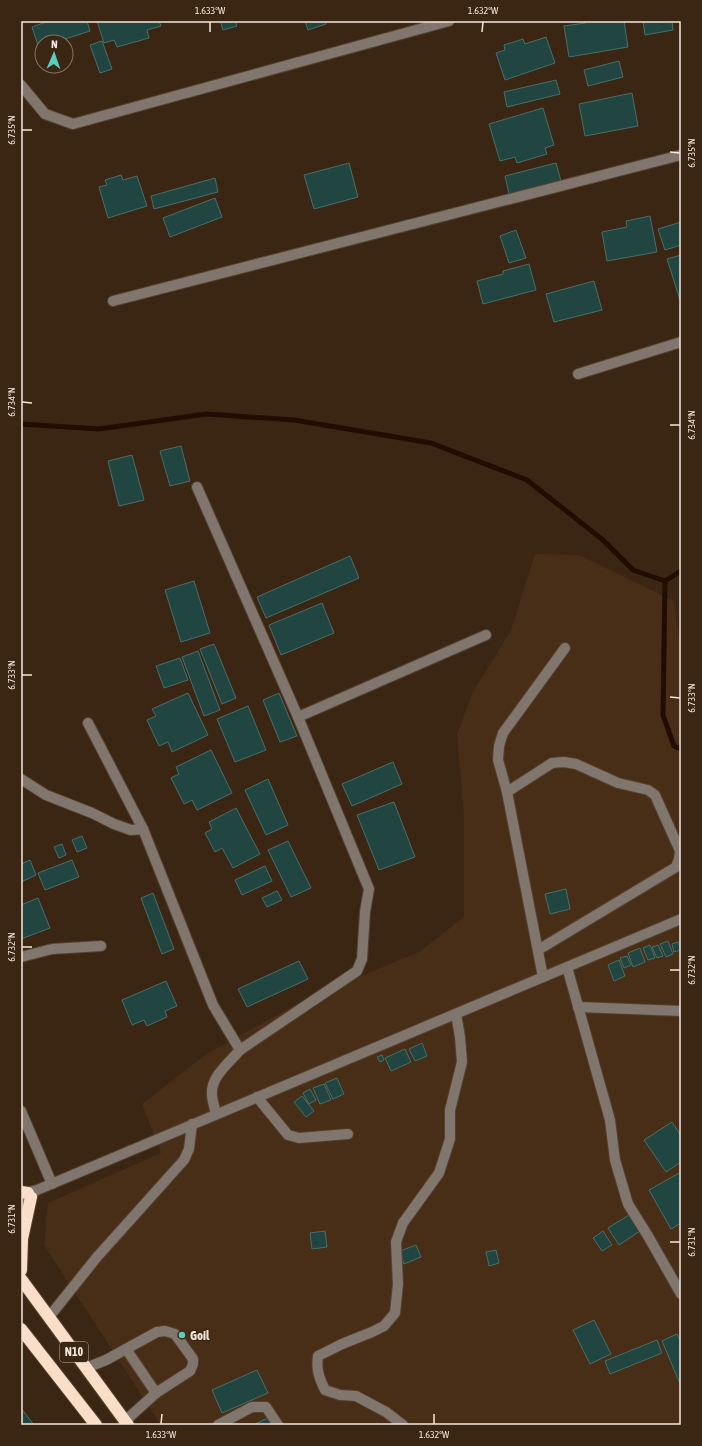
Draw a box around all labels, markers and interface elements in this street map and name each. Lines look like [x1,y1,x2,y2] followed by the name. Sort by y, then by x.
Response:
[195,5,226,16] text: 1.633°W
[468,5,499,16] text: 1.632°W
[34,34,74,74] north arrow
[51,38,58,50] text: N
[6,115,17,145] text: 6.735°N
[686,138,697,168] text: 6.735°N
[6,387,17,417] text: 6.734°N
[686,410,697,440] text: 6.734°N
[6,660,17,690] text: 6.733°N
[686,683,697,713] text: 6.733°N
[6,932,17,962] text: 6.732°N
[686,955,697,985] text: 6.732°N
[6,1204,17,1234] text: 6.731°N
[686,1227,697,1257] text: 6.731°N
[190,1328,210,1343] place label: Goil
[177,1330,187,1340] marker: Goil
[60,1342,88,1362] road number: N10
[146,1429,177,1440] text: 1.633°W
[419,1429,450,1440] text: 1.632°W

